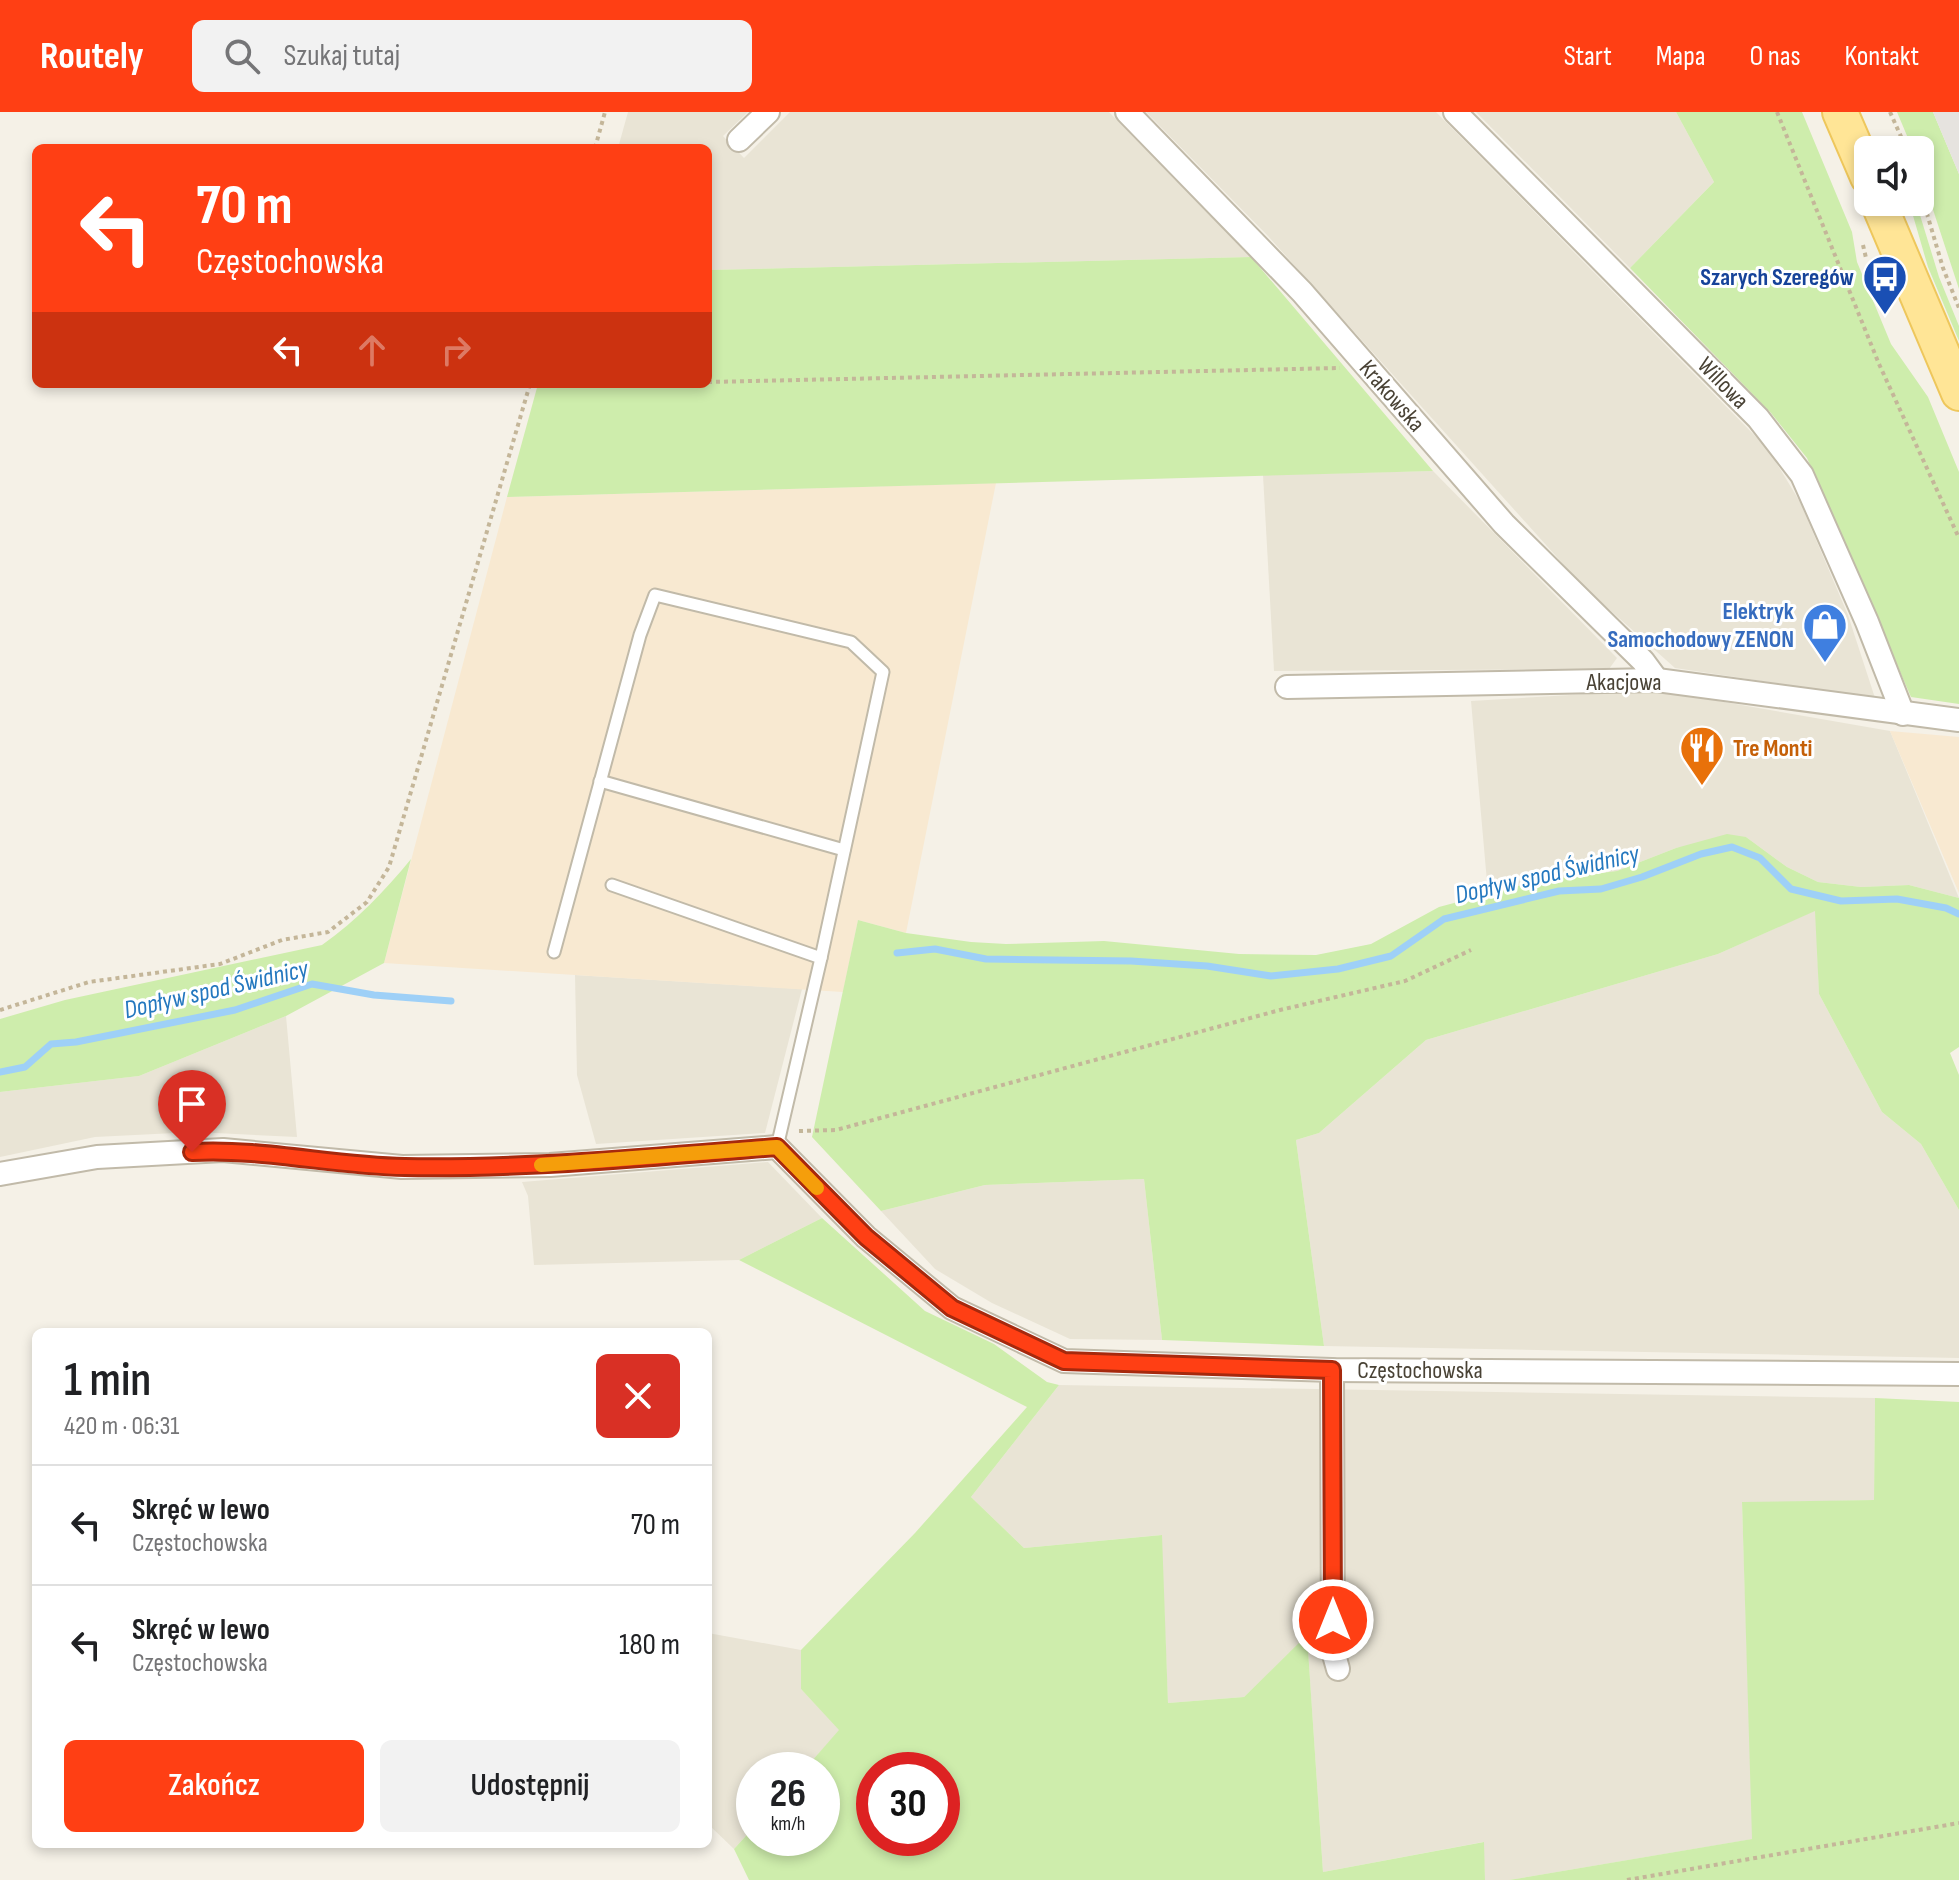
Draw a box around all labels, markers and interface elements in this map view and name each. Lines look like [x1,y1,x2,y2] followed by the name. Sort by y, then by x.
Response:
[192,20,752,92] search box
[40,34,144,79] text: Routely
[220,34,264,78] icon: search
[284,38,400,74] text: Szukaj tutaj
[1564,40,1612,73] text: Start
[1656,40,1705,73] text: Mapa
[1749,40,1801,73] text: O nas
[1845,40,1919,73] text: Kontakt
[1854,136,1934,216] map controls
[1854,136,1934,216] button: sound
[196,173,293,240] text: 70 m
[64,176,168,280] icon: left
[196,241,384,284] text: Częstochowska
[1861,253,1909,316] bus stop icon: Szarych Szeregów
[1700,263,1855,292] place label: Szarych Szeregów
[266,328,310,372] icon: left
[350,328,394,372] icon: ahead
[434,328,478,372] icon: right
[1691,351,1755,415] street label: Willowa
[1353,354,1431,438] street label: Krakowska
[1607,597,1794,654] place label: Elektryk Samochodowy ZENON
[1801,601,1849,664] shop icon: Elektryk Samochodowy ZENON
[1585,668,1662,697] street label: Akacjowa
[1678,724,1726,787] restaurant icon: Tre Monti
[1733,734,1813,763] place label: Tre Monti
[1452,839,1643,911] water label: Dopływ spod Świdnicy
[121,954,312,1026] water label: Dopływ spod Świdnicy
[158,1070,226,1152] pin
[170,1082,214,1126] icon: arrive
[64,1352,151,1409] text: 1 min
[596,1354,680,1438] button: close
[1357,1356,1483,1385] street label: Częstochowska
[64,1411,179,1442] text: 420 m · 06:31
[132,1492,270,1528] text: Skręć w lewo
[64,1503,108,1547] icon: left
[631,1507,680,1543] text: 70 m
[132,1528,268,1559] text: Częstochowska
[1291,1578,1375,1662] position arrow
[132,1612,270,1648] text: Skręć w lewo
[64,1623,108,1667] icon: left
[619,1627,680,1663] text: 180 m
[132,1648,268,1679] text: Częstochowska
[64,1740,364,1832] button: Zakończ
[380,1740,680,1832] button: Udostępnij
[856,1752,960,1856] speed limit sign: 30
[770,1770,806,1818] text: 26
[771,1812,805,1836] text: km/h

